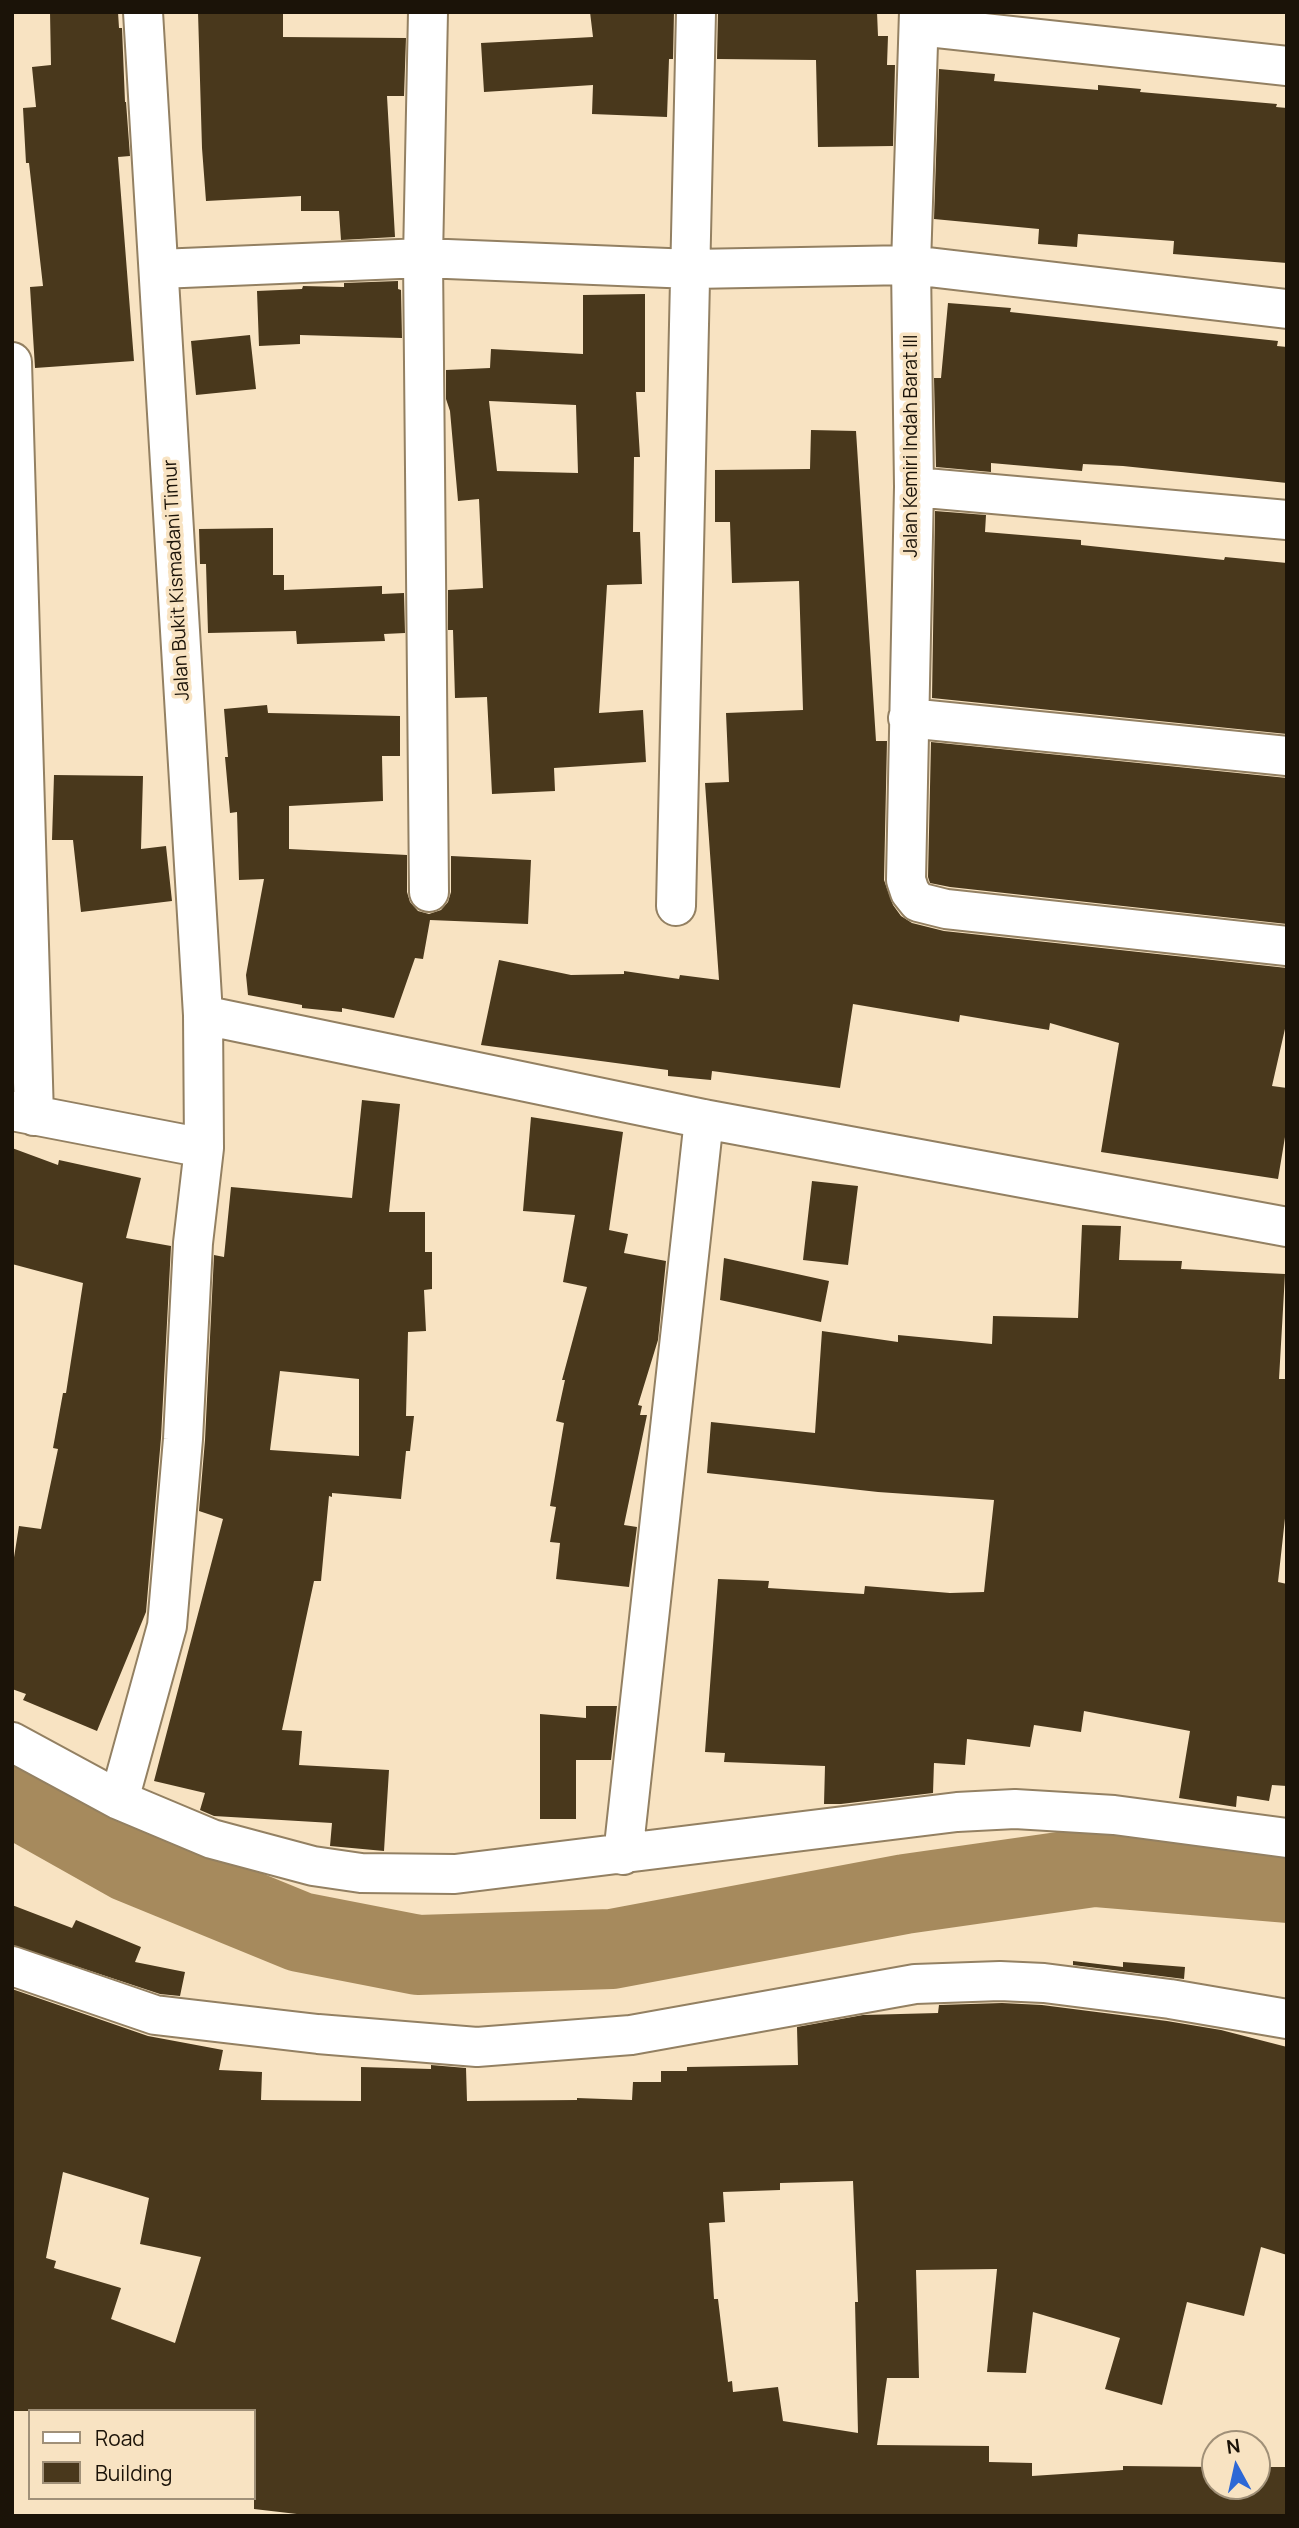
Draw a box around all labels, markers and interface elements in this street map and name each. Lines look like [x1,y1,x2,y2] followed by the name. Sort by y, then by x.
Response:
[901,335,923,557] street label: Jalan Kemiri Indah Barat III
[159,459,195,701] street label: Jalan Bukit Kismadani Timur
[28,2409,256,2500] legend
[95,2424,145,2452] text: Road
[1201,2430,1271,2500] north arrow
[1225,2432,1242,2460] text: N
[95,2459,172,2487] text: Building

